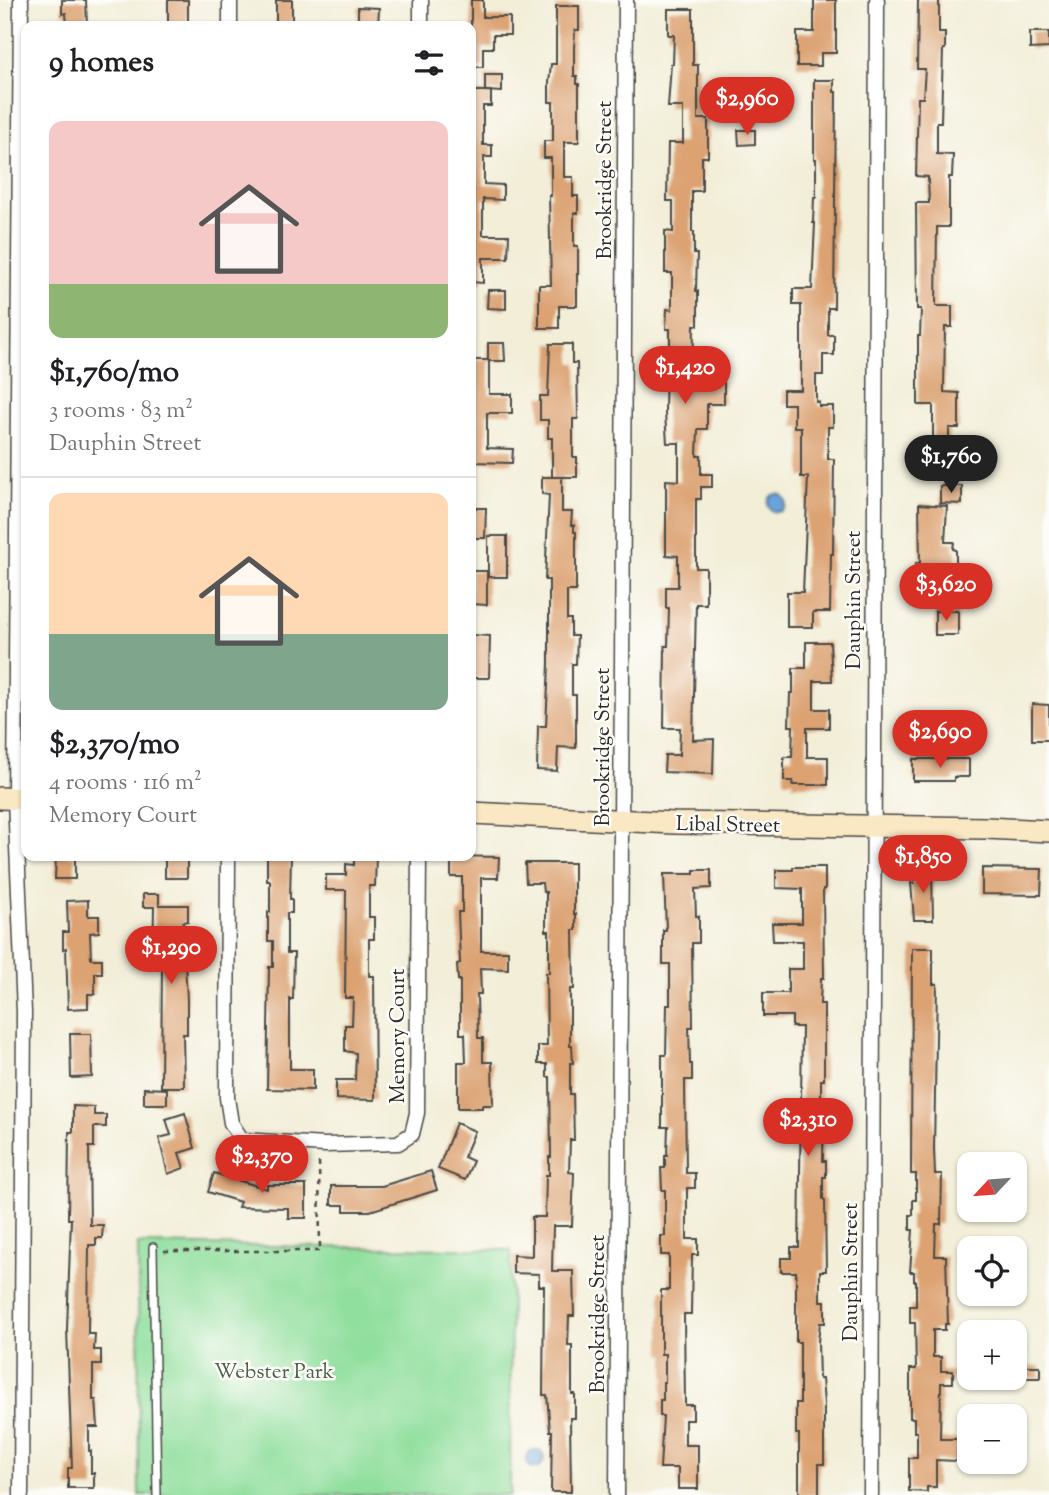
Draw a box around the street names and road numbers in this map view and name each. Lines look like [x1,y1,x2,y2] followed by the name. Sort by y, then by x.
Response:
[591,100,621,260] street label: Brookridge Street
[840,530,870,670] street label: Dauphin Street
[589,667,619,827] street label: Brookridge Street
[676,810,780,842] street label: Libal Street
[384,968,414,1104] street label: Memory Court
[837,1202,867,1342] street label: Dauphin Street
[584,1234,614,1394] street label: Brookridge Street

